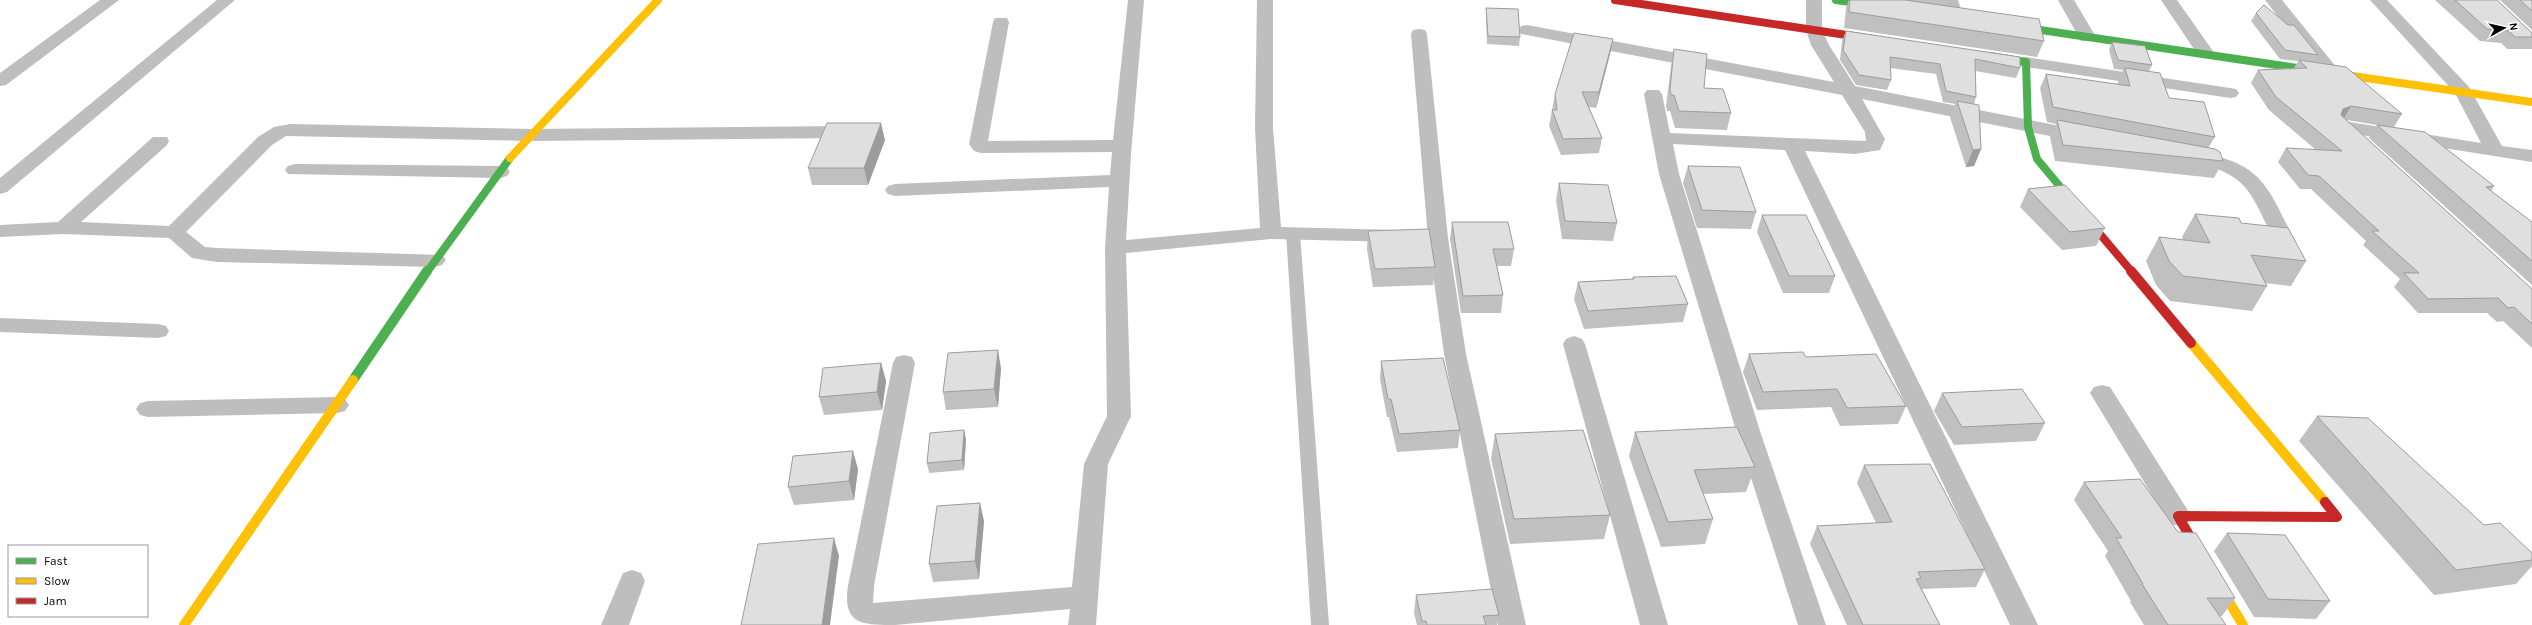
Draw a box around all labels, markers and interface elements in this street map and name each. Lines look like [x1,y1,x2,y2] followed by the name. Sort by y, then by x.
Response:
[2484,8,2524,48] north arrow
[2506,22,2520,31] text: N
[8,545,148,617] legend
[44,554,68,568] text: Fast
[44,574,70,588] text: Slow
[44,594,67,608] text: Jam

